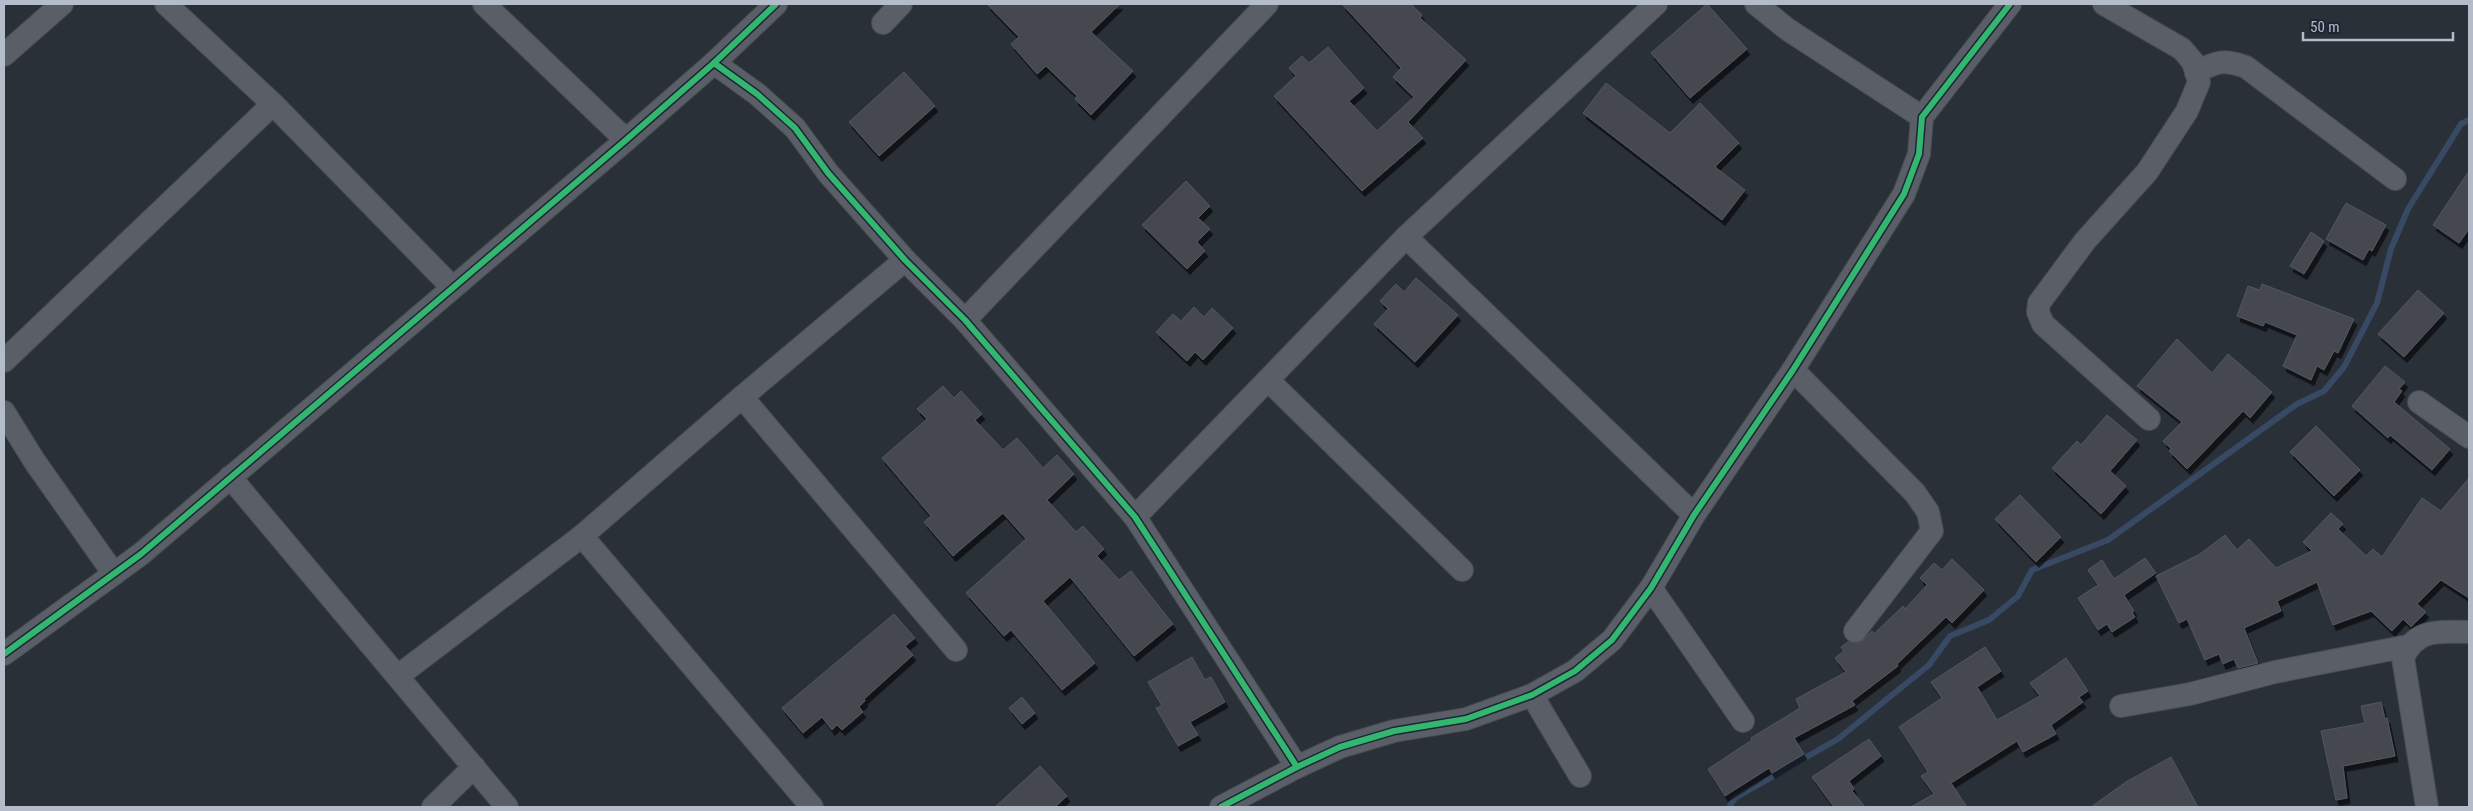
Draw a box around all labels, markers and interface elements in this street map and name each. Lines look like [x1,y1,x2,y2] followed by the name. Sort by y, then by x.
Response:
[2303,10,2453,42] scale bar
[2310,18,2340,36] text: 50 m

